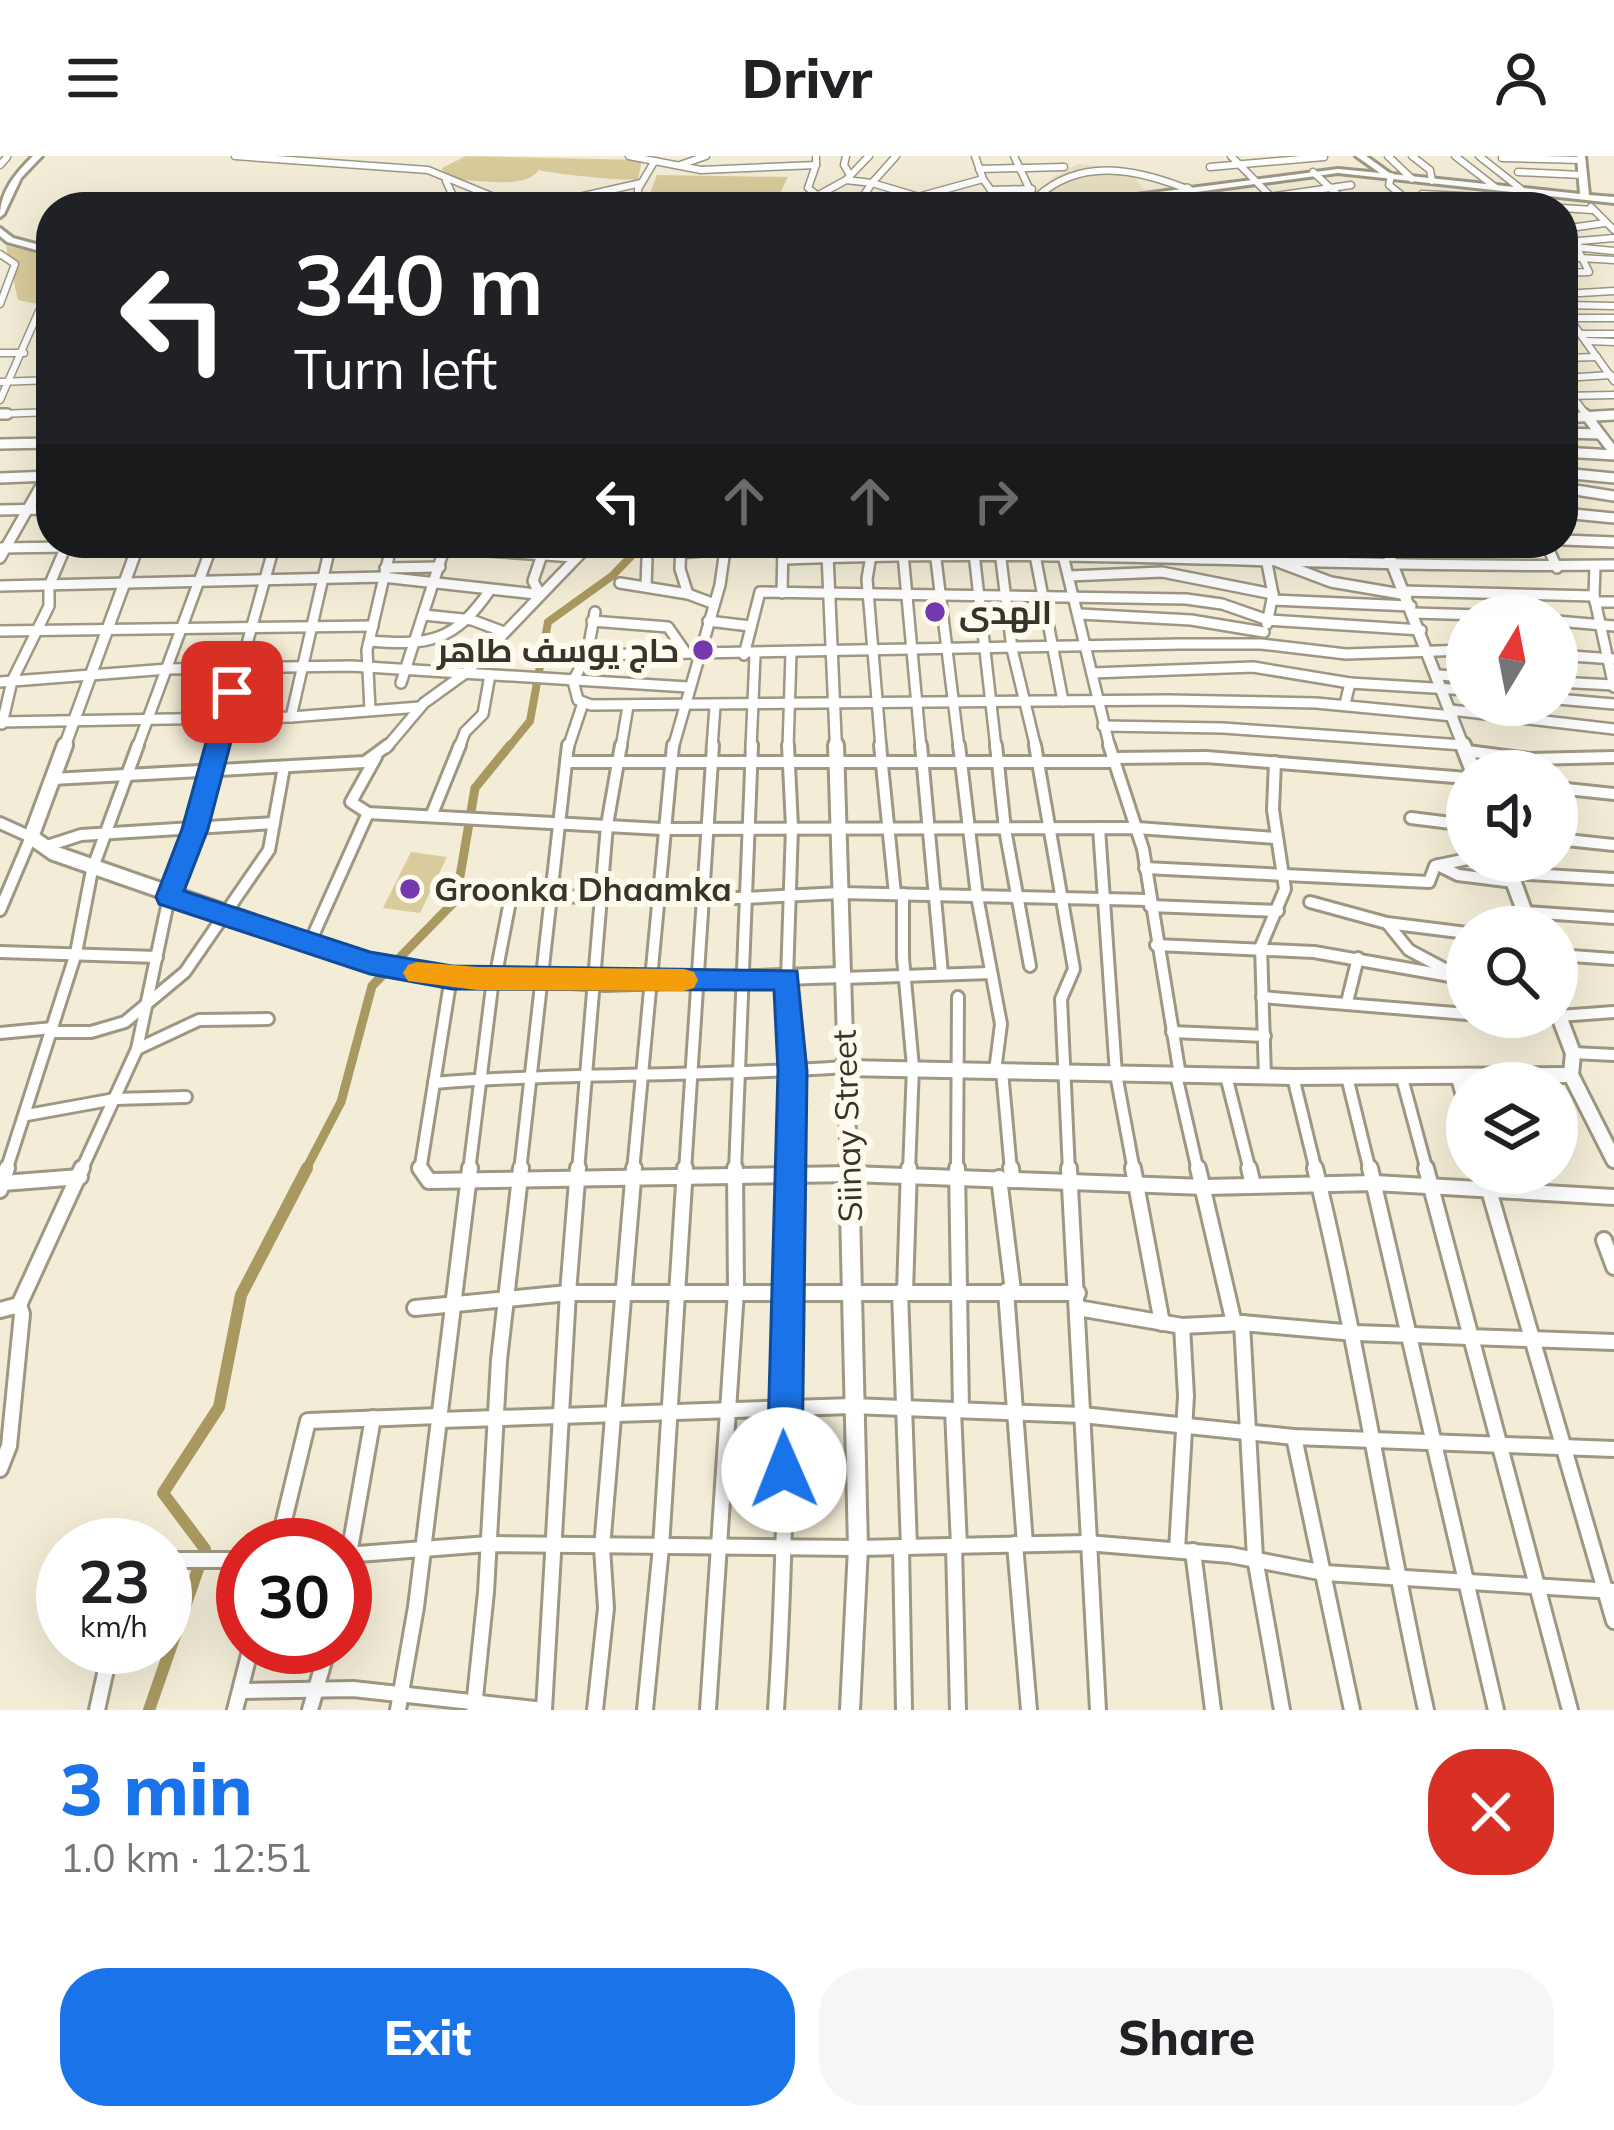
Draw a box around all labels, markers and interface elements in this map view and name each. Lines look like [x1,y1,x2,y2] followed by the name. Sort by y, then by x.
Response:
[742,44,872,112] text: Drivr
[60,45,126,111] icon: menu
[1488,45,1554,111] icon: person
[294,231,544,336] text: 340 m
[96,240,252,396] icon: left
[294,335,497,403] text: Turn left
[585,468,651,534] icon: left
[711,468,777,534] icon: ahead
[837,468,903,534] icon: ahead
[963,468,1029,534] icon: right
[959,591,1052,633] place label: الهدى
[1446,594,1578,726] north arrow
[1446,594,1578,1194] map controls
[922,599,948,625] marker: الهدى
[436,629,679,673] place label: حاج يوسف طاهر
[690,637,716,663] marker: حاج يوسف طاهر
[181,641,283,743] pin
[199,659,265,725] icon: arrive
[1446,750,1578,882] button: sound
[434,868,732,909] place label: Groonka Dhaamka
[397,876,423,902] marker: Groonka Dhaamka
[1446,906,1578,1038] button: search
[823,1029,870,1223] street label: Siinay Street
[1446,1062,1578,1194] button: layers
[721,1407,847,1533] position arrow
[216,1518,372,1674] speed limit sign: 30
[78,1543,150,1618] text: 23
[80,1607,148,1645] text: km/h
[60,1743,253,1833] text: 3 min
[1428,1749,1554,1875] button: close
[60,1833,312,1882] text: 1.0 km · 12:51
[60,1968,795,2106] button: Exit
[819,1968,1554,2106] button: Share

